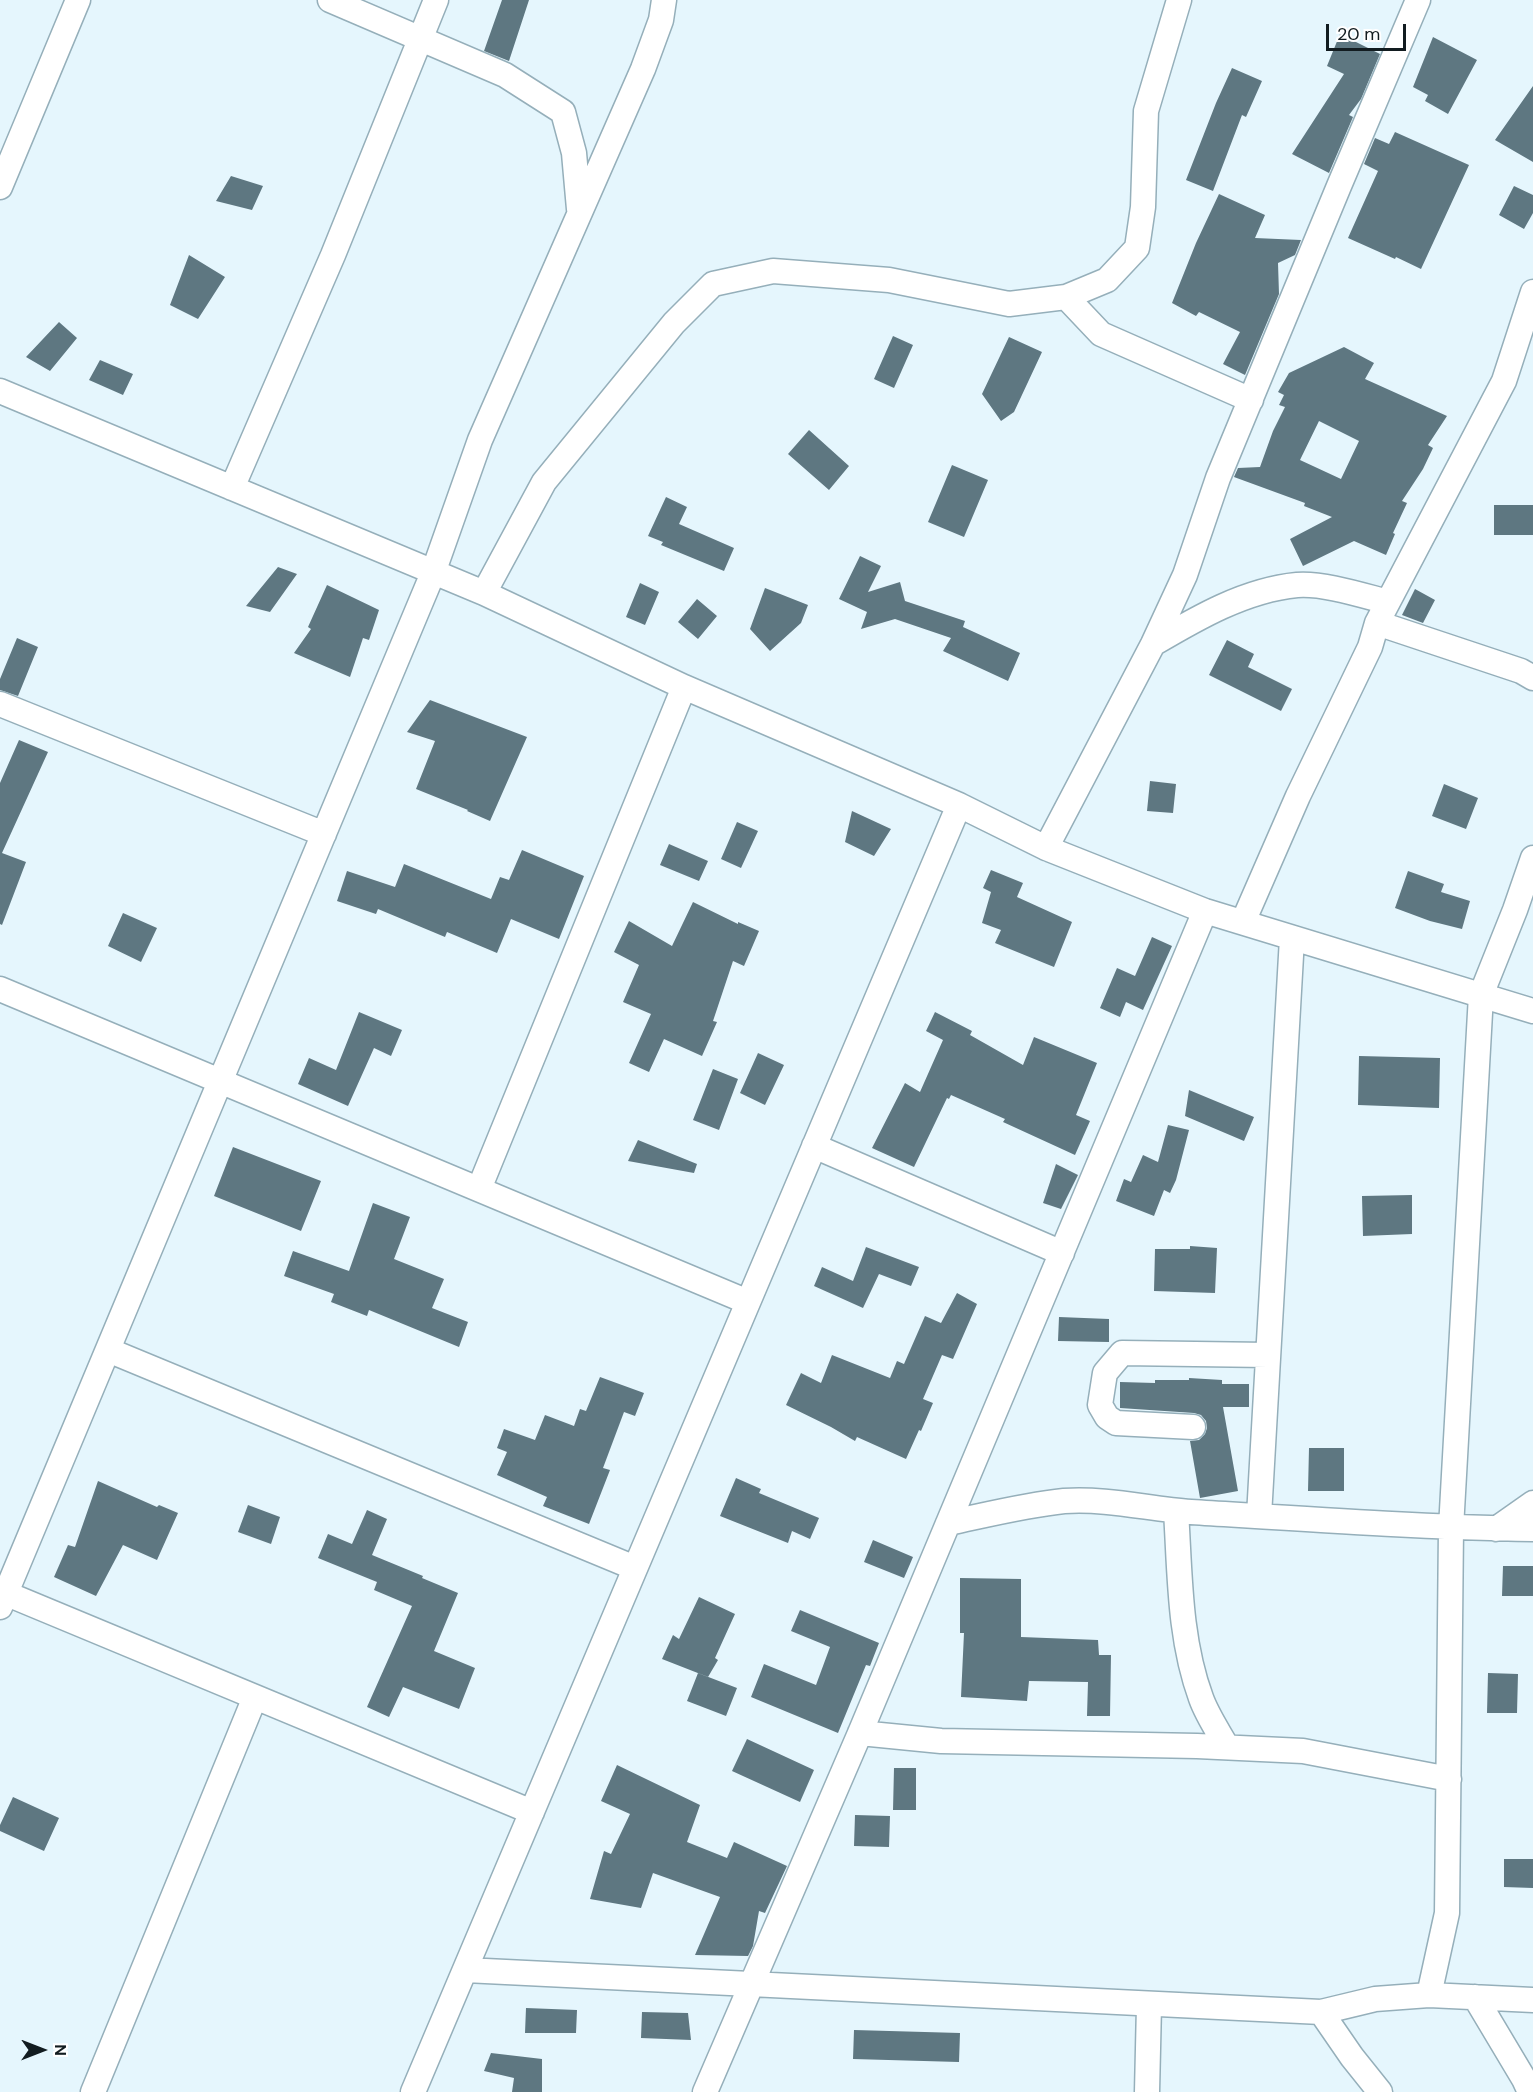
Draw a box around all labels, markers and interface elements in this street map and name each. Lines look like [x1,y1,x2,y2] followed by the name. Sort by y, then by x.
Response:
[1329,12,1408,50] scale bar
[1337,22,1380,46] text: 20 m
[12,2020,72,2080] north arrow
[50,2044,71,2056] text: N

